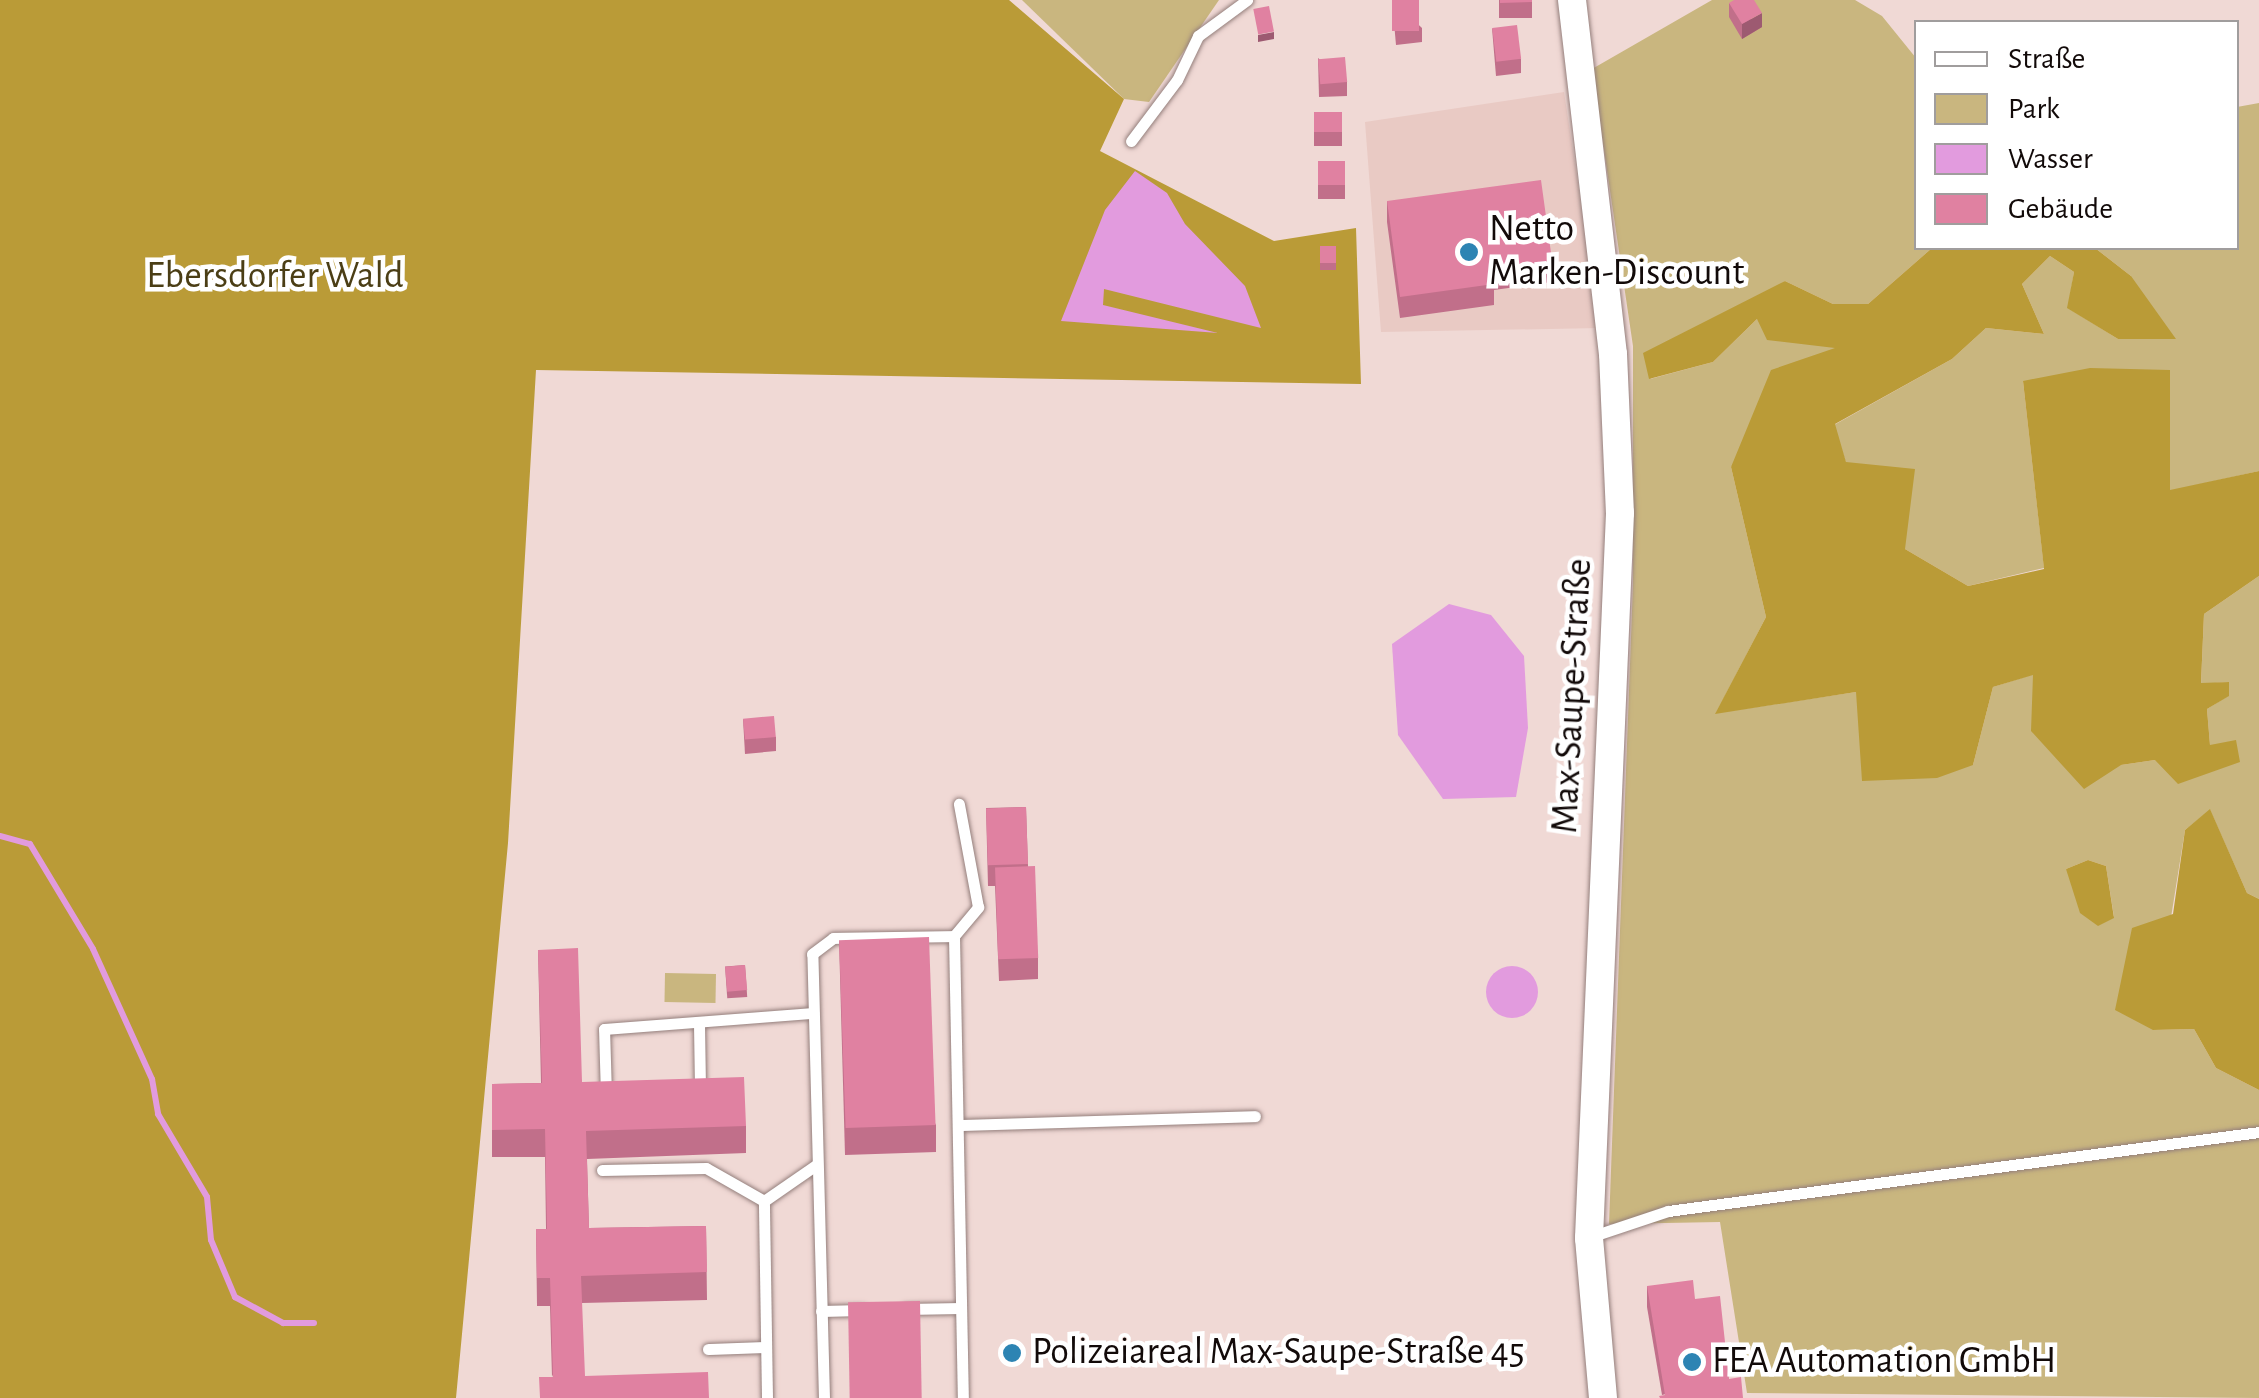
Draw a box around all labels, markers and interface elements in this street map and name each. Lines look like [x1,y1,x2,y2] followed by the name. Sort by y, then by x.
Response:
[1914,20,2239,250] legend
[2008,44,2085,74] text: Straße
[2008,94,2060,124] text: Park
[2008,144,2093,174] text: Wasser
[2008,194,2113,224] text: Gebäude
[1489,207,1744,296] place label: Netto Marken-Discount
[1458,241,1480,263] marker: Netto Marken-Discount
[146,254,404,300] park label: Ebersdorfer Wald
[1543,558,1603,834] street label: Max-Saupe-Straße
[1032,1330,1525,1376] place label: Polizeiareal Max-Saupe-Straße 45
[1712,1339,2056,1385] place label: FEA Automation GmbH
[1001,1342,1023,1364] marker: Polizeiareal Max-Saupe-Straße 45
[1681,1351,1703,1373] marker: FEA Automation GmbH

